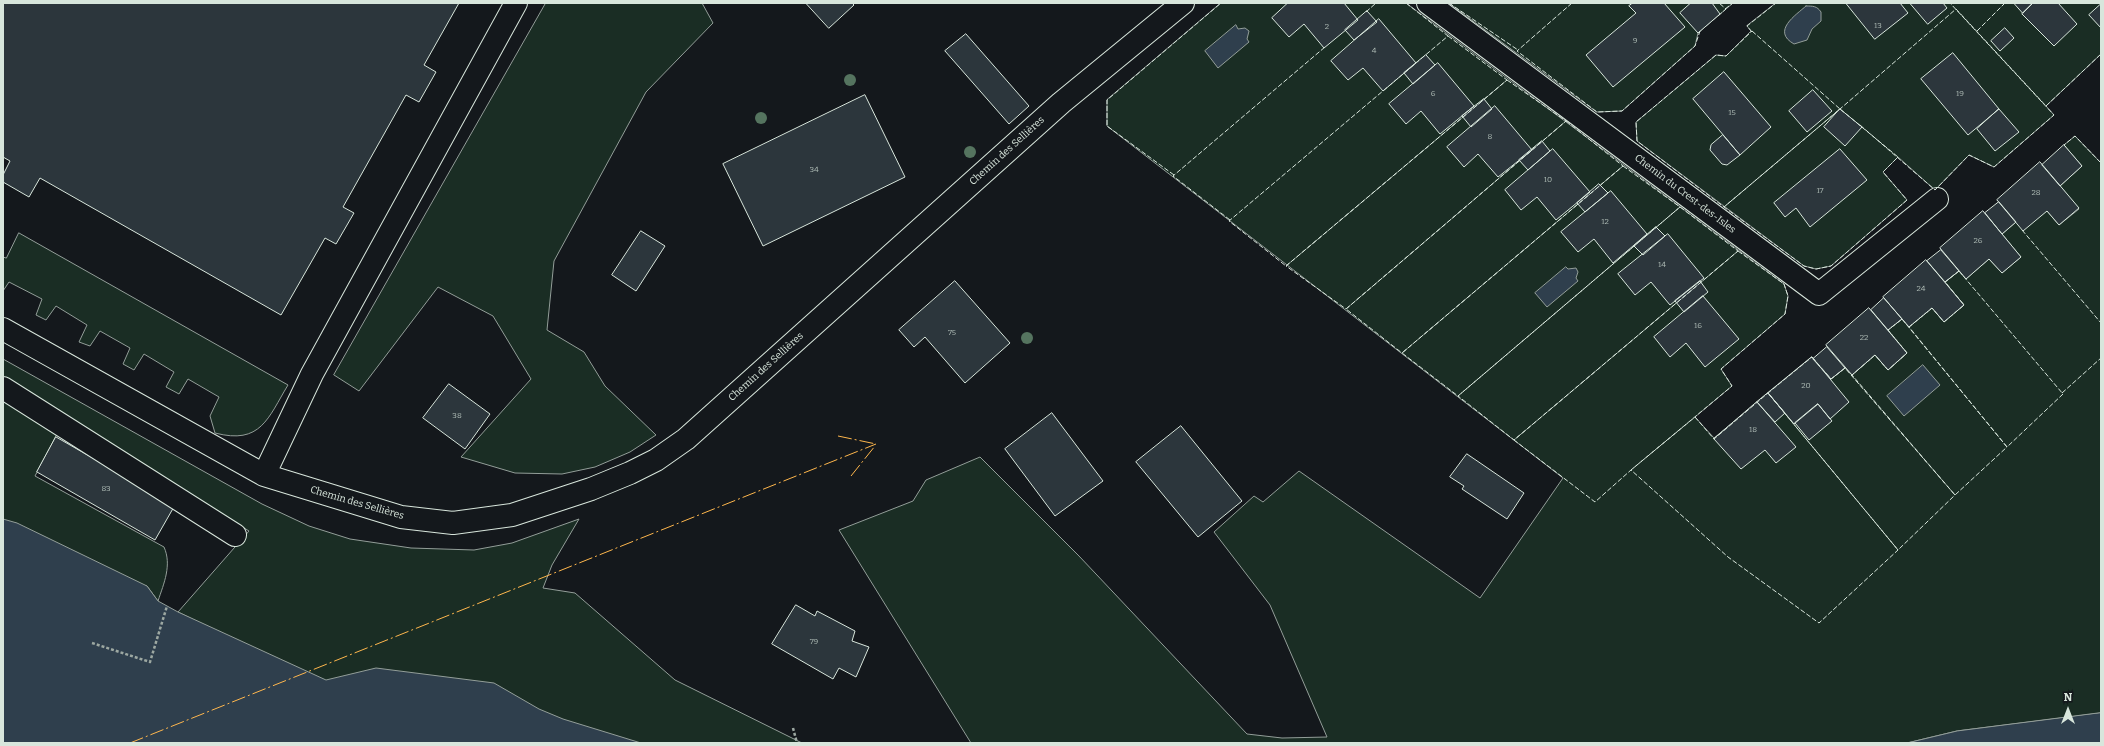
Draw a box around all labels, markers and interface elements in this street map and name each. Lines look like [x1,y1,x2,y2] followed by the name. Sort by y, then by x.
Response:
[1874,21,1882,31] house number: 13
[1325,22,1329,32] house number: 2
[1633,36,1637,46] house number: 9
[1372,46,1376,56] house number: 4
[1431,89,1435,99] house number: 6
[1956,89,1964,99] house number: 19
[1728,108,1736,118] house number: 15
[967,114,1047,188] street label: Chemin des Sellières
[1488,132,1492,142] house number: 8
[1632,152,1738,236] street label: Chemin du Crest-des-Isles
[809,165,819,175] house number: 34
[1544,175,1552,185] house number: 10
[1816,186,1824,196] house number: 17
[2031,188,2041,198] house number: 28
[1601,217,1609,227] house number: 12
[1973,236,1983,246] house number: 26
[1658,260,1666,270] house number: 14
[1916,284,1926,294] house number: 24
[1694,321,1702,331] house number: 16
[948,328,956,338] house number: 75
[726,330,806,404] street label: Chemin des Sellières
[1860,333,1868,343] house number: 22
[1801,381,1811,391] house number: 20
[452,411,462,421] house number: 38
[1749,425,1757,435] house number: 18
[101,484,111,494] house number: 83
[309,484,405,522] street label: Chemin des Sellières
[810,637,818,647] house number: 79
[2048,690,2088,730] north arrow
[2064,691,2072,704] text: N

